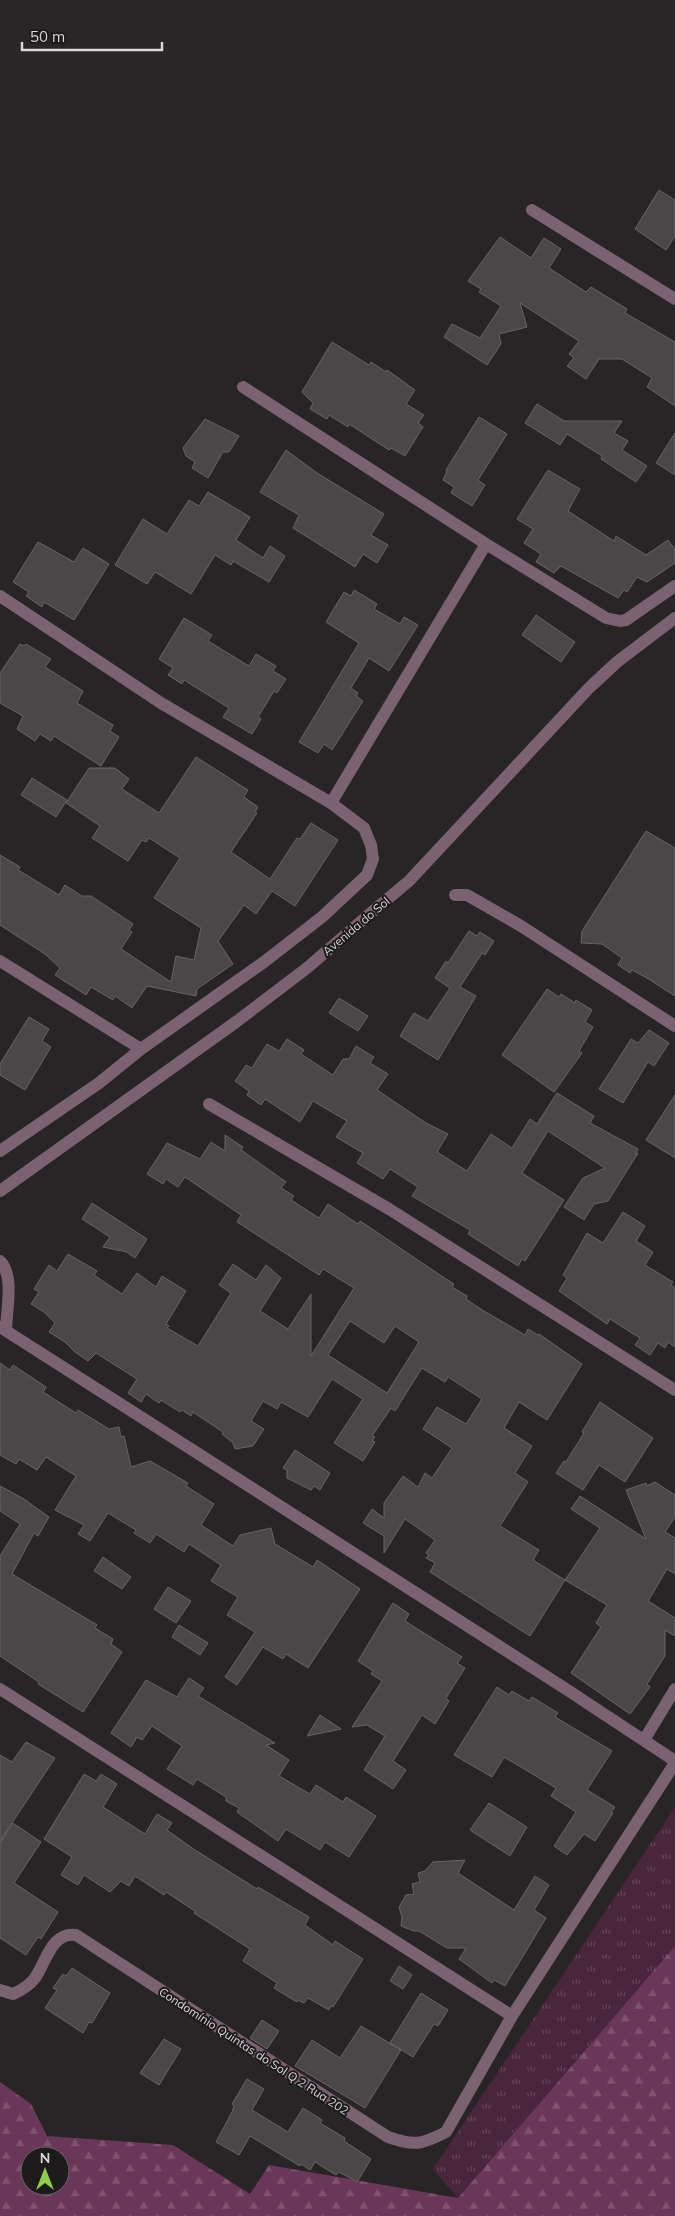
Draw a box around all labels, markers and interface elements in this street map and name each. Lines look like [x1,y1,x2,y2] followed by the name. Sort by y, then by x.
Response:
[22,20,162,52] scale bar
[30,27,65,46] text: 50 m
[319,894,393,958] street label: Avenida do Sol
[156,1984,352,2118] street label: Condomínio Quintas do Sol Q 2 Rua 202
[20,2146,70,2196] north arrow
[40,2149,50,2167] text: N

